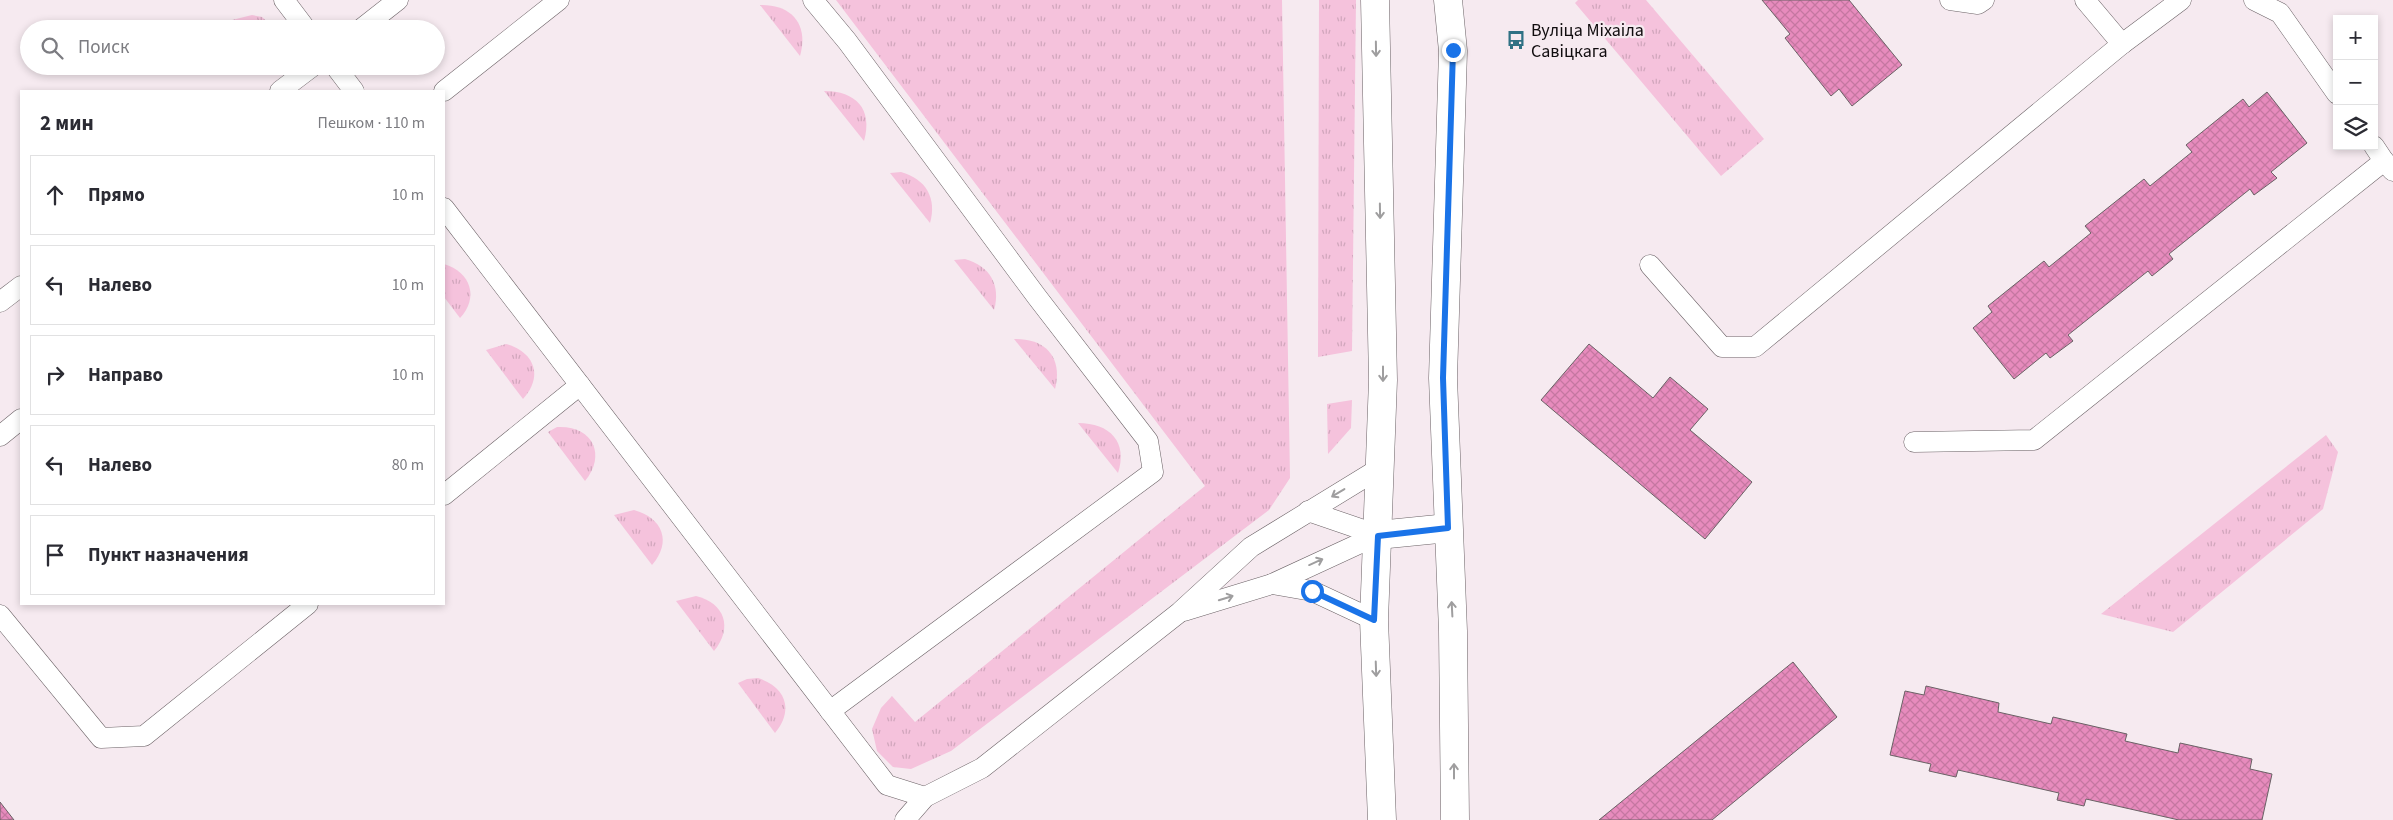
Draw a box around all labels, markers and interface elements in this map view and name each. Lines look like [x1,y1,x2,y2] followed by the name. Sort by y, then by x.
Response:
[2333,15,2378,150] map controls
[2333,15,2378,60] button: +
[1531,18,1644,64] place label: Вуліца Міхаіла Савіцкага
[20,20,445,75] search box
[1505,29,1527,51] bus stop icon: Вуліца Міхаіла Савіцкага
[38,34,66,62] icon: search
[78,34,129,61] text: Поиск
[1442,39,1465,62] route end
[1372,40,1381,56] one-way arrow
[2333,60,2378,105] button: −
[2333,105,2378,150] button: layers
[40,108,94,138] text: 2 мин
[318,112,425,134] text: Пешком · 110 m
[41,181,69,209] icon: ahead
[88,182,145,209] text: Прямо
[392,184,424,206] text: 10 m
[1375,202,1385,219] one-way arrow
[41,271,69,299] icon: left
[88,272,152,299] text: Налево
[392,274,424,296] text: 10 m
[41,361,69,389] icon: right
[88,362,163,389] text: Направо
[392,364,424,386] text: 10 m
[1378,365,1388,381] one-way arrow
[41,451,69,479] icon: left
[88,452,152,479] text: Налево
[392,454,424,476] text: 80 m
[1332,488,1346,498] one-way arrow
[41,541,69,569] icon: arrive
[88,542,249,569] text: Пункт назначения
[1308,557,1323,567] one-way arrow
[1301,580,1324,603] route start
[1218,592,1234,602] one-way arrow
[1447,601,1457,618] one-way arrow
[1372,661,1381,677] one-way arrow
[1449,764,1459,780] one-way arrow

